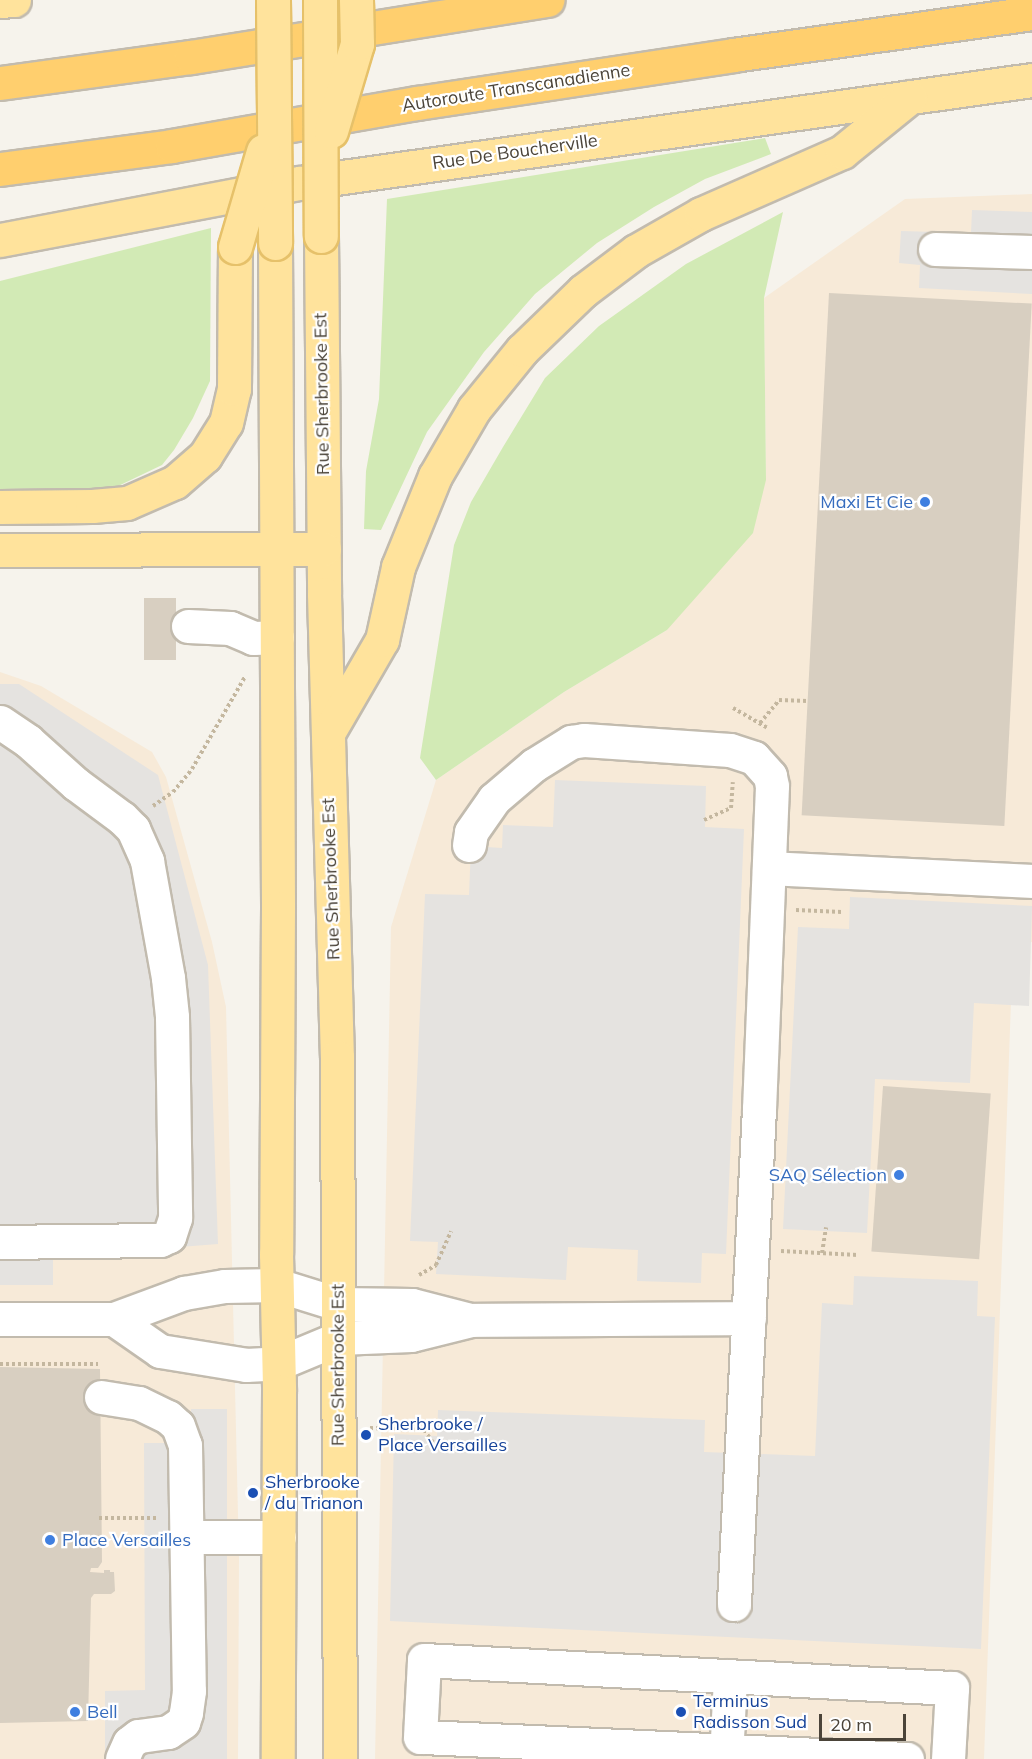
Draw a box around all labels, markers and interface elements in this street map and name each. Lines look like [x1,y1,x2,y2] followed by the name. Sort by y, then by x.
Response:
[400,59,632,117] street label: Autoroute Transcanadienne
[431,130,599,174] street label: Rue De Boucherville
[310,313,334,475] street label: Rue Sherbrooke Est
[820,491,913,513] place label: Maxi Et Cie
[918,495,932,509] marker: Maxi Et Cie
[317,798,345,960] street label: Rue Sherbrooke Est
[769,1164,887,1186] place label: SAQ Sélection
[892,1168,906,1182] marker: SAQ Sélection
[327,1284,349,1446] street label: Rue Sherbrooke Est
[378,1414,507,1456] place label: Sherbrooke / Place Versailles
[359,1428,373,1442] marker: Sherbrooke / Place Versailles
[265,1472,363,1514] place label: Sherbrooke / du Trianon
[246,1486,260,1500] marker: Sherbrooke / du Trianon
[62,1529,191,1551] place label: Place Versailles
[43,1533,57,1547] marker: Place Versailles
[693,1691,807,1734] place label: Terminus Radisson Sud
[87,1701,118,1723] place label: Bell
[822,1702,909,1740] scale bar
[68,1705,82,1719] marker: Bell
[674,1705,688,1719] marker: Terminus Radisson Sud
[830,1713,872,1736] text: 20 m

